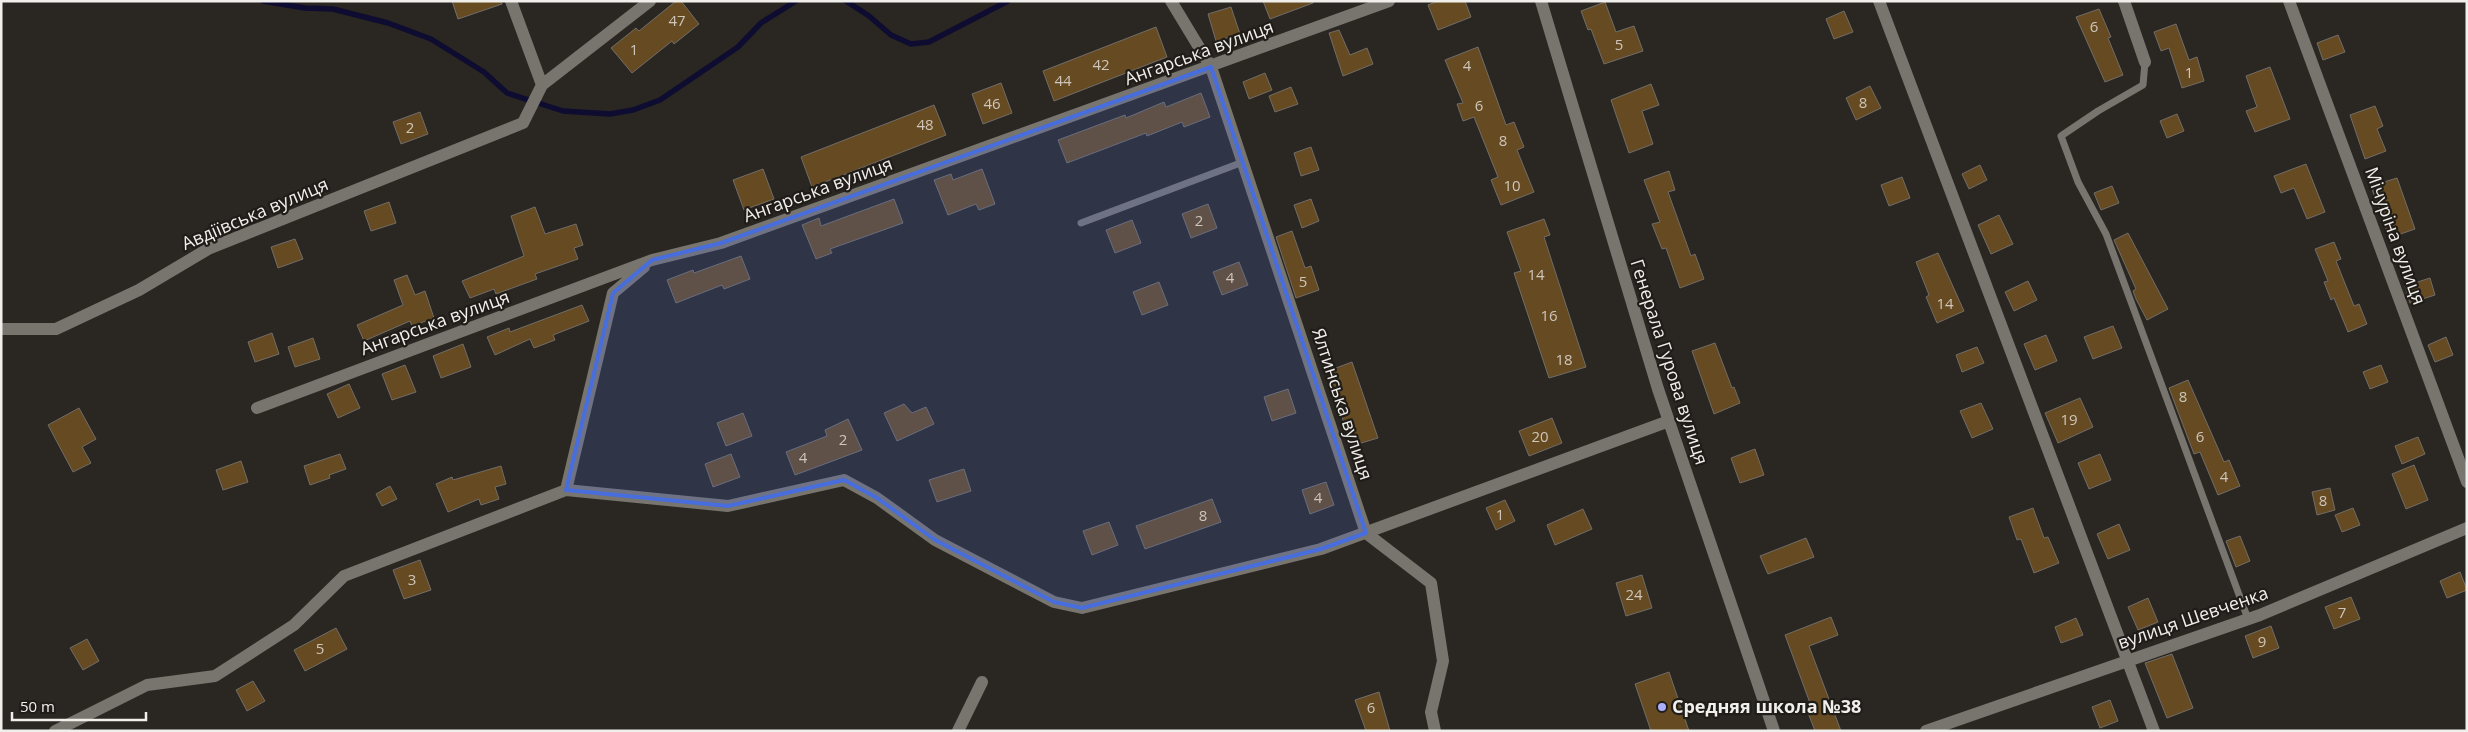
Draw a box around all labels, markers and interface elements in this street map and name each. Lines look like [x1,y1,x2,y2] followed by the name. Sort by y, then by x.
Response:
[668,10,686,30] house number: 47
[1121,14,1277,90] street label: Ангарська вулиця
[2090,16,2098,36] house number: 6
[1615,34,1623,54] house number: 5
[630,39,638,59] house number: 1
[1092,54,1110,74] house number: 42
[1463,55,1472,75] house number: 4
[2185,62,2193,82] house number: 1
[1054,70,1072,90] house number: 44
[1859,92,1867,112] house number: 8
[983,93,1001,113] house number: 46
[1475,95,1483,115] house number: 6
[916,114,934,134] house number: 48
[406,117,414,137] house number: 2
[1499,130,1507,150] house number: 8
[740,151,896,227] street label: Ангарська вулиця
[2360,164,2432,308] street label: Мічуріна вулиця
[178,171,332,255] street label: Авдіївська вулиця
[1503,175,1521,195] house number: 10
[1195,210,1203,230] house number: 2
[1625,256,1715,467] street label: Генерала Гурова вулиця
[1527,264,1545,284] house number: 14
[1226,267,1235,287] house number: 4
[1299,271,1307,291] house number: 5
[357,284,513,360] street label: Ангарська вулиця
[1936,293,1954,313] house number: 14
[1540,305,1558,325] house number: 16
[1307,325,1379,483] street label: Ялтинська вулиця
[1555,349,1573,369] house number: 18
[2179,386,2187,406] house number: 8
[2060,409,2078,429] house number: 19
[1531,426,1549,446] house number: 20
[2196,426,2204,446] house number: 6
[839,429,847,449] house number: 2
[799,447,808,467] house number: 4
[2220,466,2229,486] house number: 4
[1314,487,1323,507] house number: 4
[2319,490,2327,510] house number: 8
[1496,504,1504,524] house number: 1
[1199,505,1207,525] house number: 8
[408,569,416,589] house number: 3
[2114,580,2271,654] street label: вулиця Шевченка
[1625,584,1643,604] house number: 24
[2338,602,2346,622] house number: 7
[2258,631,2266,651] house number: 9
[316,638,324,658] house number: 5
[12,690,146,722] scale bar
[1672,694,1861,718] place label: Средняя школа №38
[20,696,55,716] text: 50 m
[1367,697,1375,717] house number: 6
[1656,701,1668,713] marker: Средняя школа №38

